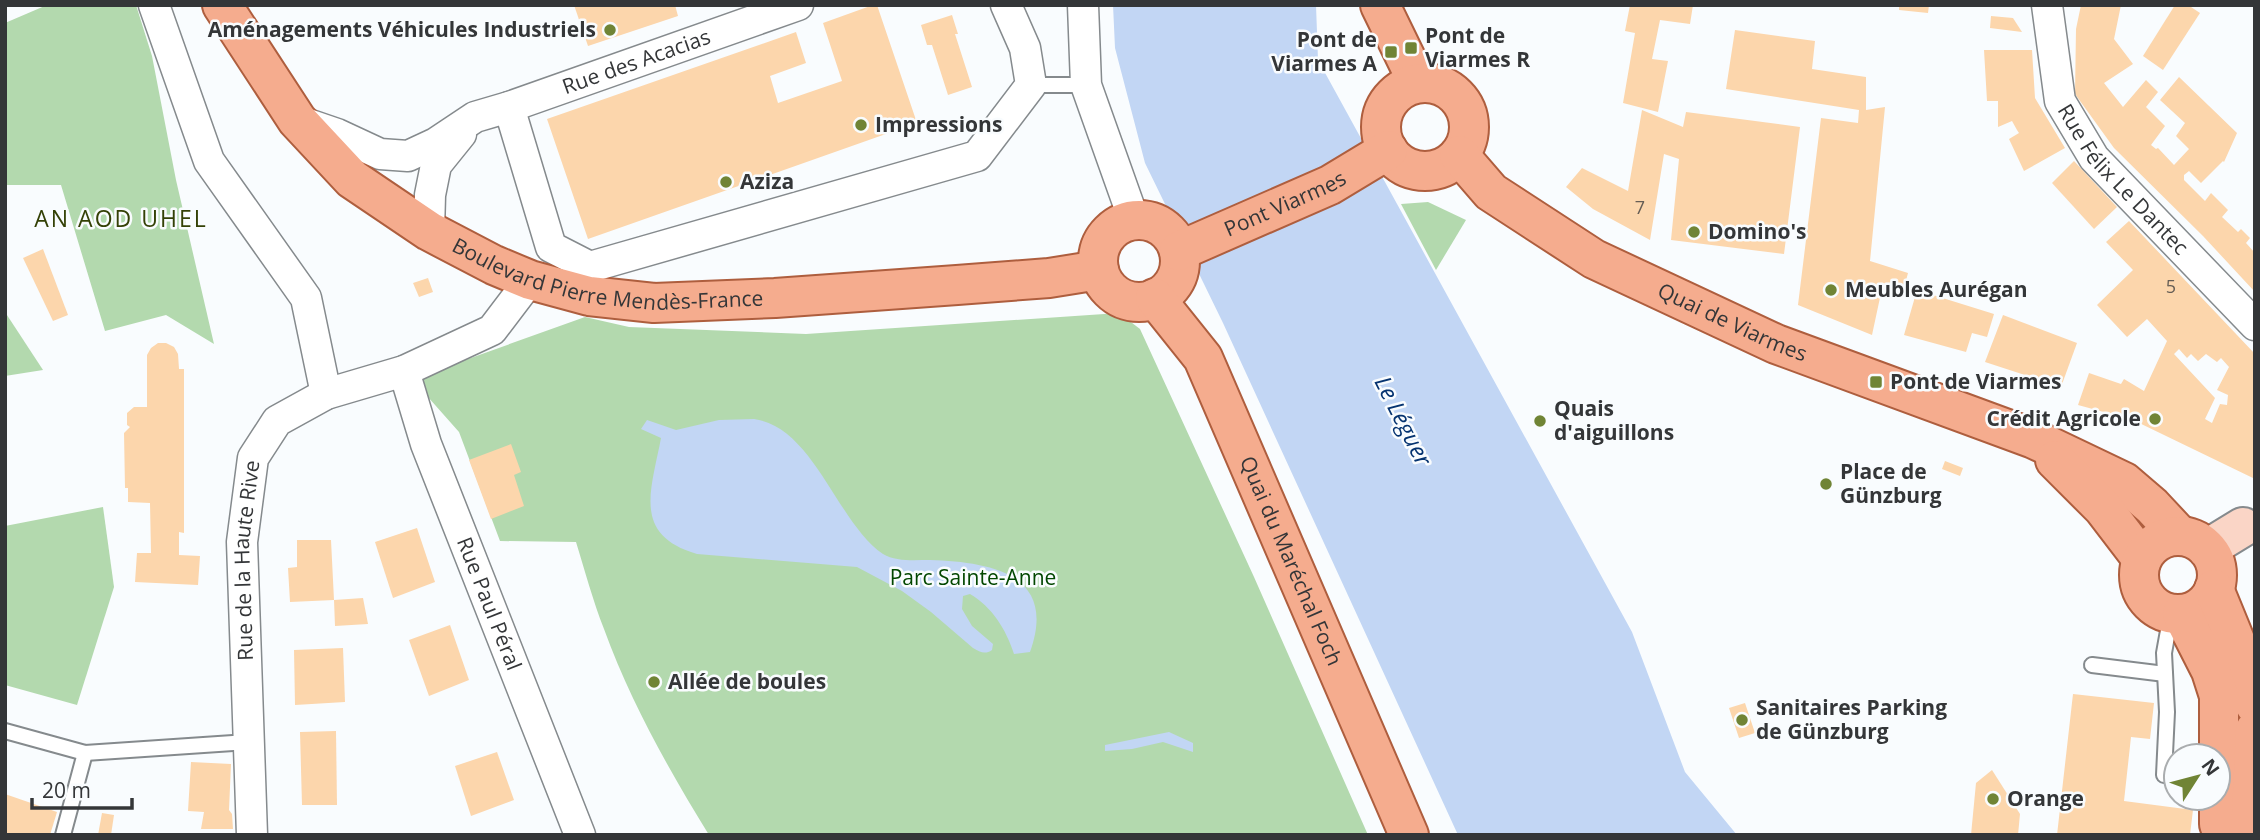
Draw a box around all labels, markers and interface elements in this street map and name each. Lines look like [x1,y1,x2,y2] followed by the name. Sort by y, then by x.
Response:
[208,15,596,43] place label: Aménagements Véhicules Industriels
[1425,21,1530,73] place label: Pont de Viarmes R
[558,22,714,100] street label: Rue des Acacias
[602,22,618,38] marker: Aménagements Véhicules Industriels
[1271,25,1378,77] place label: Pont de Viarmes A
[1403,40,1419,56] marker: Pont de Viarmes R
[1383,44,1399,60] marker: Pont de Viarmes A
[2052,98,2195,261] street label: Rue Félix Le Dantec
[875,110,1002,138] place label: Impressions
[853,117,869,133] marker: Impressions
[1219,164,1351,243] street label: Pont Viarmes
[740,167,794,195] place label: Aziza
[718,174,734,190] marker: Aziza
[1635,195,1645,219] house number: 7
[34,202,208,234] district label: AN AOD UHEL
[1708,217,1806,245] place label: Domino's
[1686,224,1702,240] marker: Domino's
[448,231,764,316] street label: Boulevard Pierre Mendès-France
[2166,274,2176,298] house number: 5
[1845,275,2028,303] place label: Meubles Aurégan
[1653,276,1811,367] street label: Quai de Viarmes
[1823,282,1839,298] marker: Meubles Aurégan
[1890,367,2061,395] place label: Pont de Viarmes
[1368,370,1441,472] water label: Le Léguer
[1868,374,1884,390] marker: Pont de Viarmes
[1554,394,1674,446] place label: Quais d'aiguillons
[1986,404,2141,432] place label: Crédit Agricole
[2147,411,2163,427] marker: Crédit Agricole
[1532,413,1548,429] marker: Quais d'aiguillons
[1234,451,1349,670] street label: Quai du Maréchal Foch
[1840,457,1942,509] place label: Place de Günzburg
[227,458,266,661] street label: Rue de la Haute Rive
[1818,476,1834,492] marker: Place de Günzburg
[451,533,529,674] street label: Rue Paul Péral
[890,563,1056,591] park label: Parc Sainte-Anne
[668,667,826,695] place label: Allée de boules
[646,674,662,690] marker: Allée de boules
[1756,693,1947,745] place label: Sanitaires Parking de Günzburg
[1734,712,1750,728] marker: Sanitaires Parking de Günzburg
[2162,742,2232,812] north arrow
[2196,753,2226,781] text: N
[32,766,131,810] scale bar
[42,776,91,804] text: 20 m
[2007,784,2084,812] place label: Orange
[1985,791,2001,807] marker: Orange

